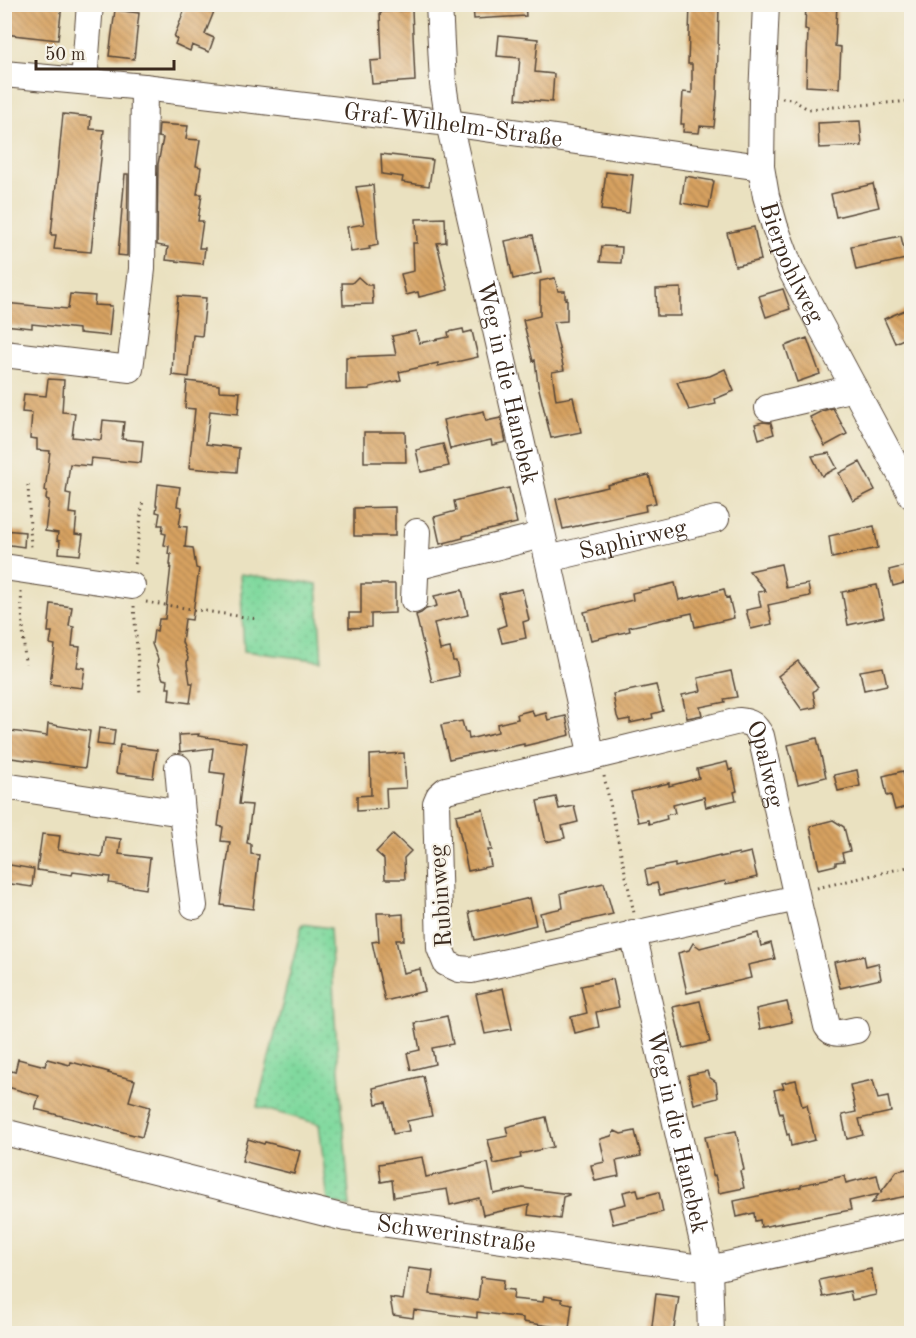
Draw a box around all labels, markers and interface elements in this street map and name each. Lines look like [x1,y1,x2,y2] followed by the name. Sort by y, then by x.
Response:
[36,33,174,71] scale bar
[45,46,85,64] text: 50 m
[342,101,564,153] street label: Graf-Wilhelm-Straße
[754,200,827,328] street label: Bierpohlweg
[471,279,541,487] street label: Weg in die Hanebek
[577,516,689,565] street label: Saphirweg
[741,717,787,810] street label: Opalweg
[426,844,458,948] street label: Rubinweg
[641,1028,711,1236] street label: Weg in die Hanebek
[375,1213,537,1259] street label: Schwerinstraße

